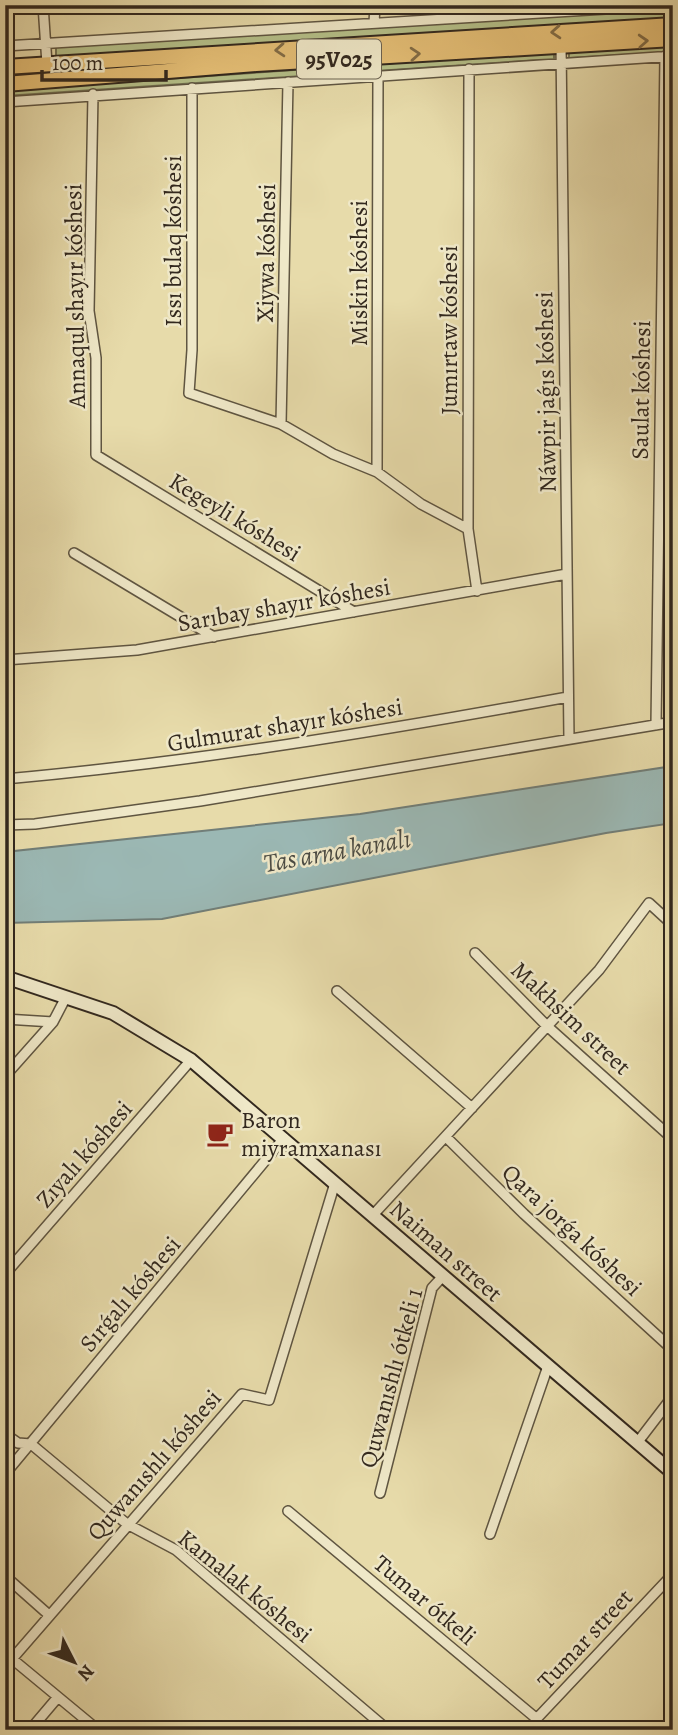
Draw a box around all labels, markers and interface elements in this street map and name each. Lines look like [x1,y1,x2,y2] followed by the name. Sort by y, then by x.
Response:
[550,24,561,39] one-way arrow
[637,33,648,48] one-way arrow
[42,38,166,82] scale bar
[297,40,381,78] road number: 95V025
[274,42,285,57] one-way arrow
[410,47,421,62] one-way arrow
[52,49,103,77] text: 100 m
[157,155,189,327] street label: Issı bulaq kóshesi
[57,183,93,410] street label: Annaqul shayır kóshesi
[249,183,283,323] street label: Xiywa kóshesi
[343,200,375,346] street label: Miskin kóshesi
[433,245,465,415] street label: Jumırtaw kóshesi
[528,291,564,493] street label: Náwpir jaǵıs kóshesi
[624,320,658,460] street label: Saulat kóshesi
[163,465,307,569] street label: Kegeyli kóshesi
[175,571,393,639] street label: Sarıbay shayır kóshesi
[165,691,405,759] street label: Gulmurat shayır kóshesi
[261,821,413,881] water label: Tas arna kanalı
[504,954,638,1082] street label: Makhsim street
[29,1094,139,1214] street label: Zıyalı kóshesi
[241,1104,381,1164] place label: Baron miyramxanası
[205,1119,235,1149] cafe icon: Baron miyramxanası
[495,1157,649,1303] street label: Qara jorǵa kóshesi
[383,1193,509,1309] street label: Naiman street
[72,1229,188,1359] street label: Sırǵalı kóshesi
[352,1285,430,1471] street label: Quwanıshlı ótkeli 1
[80,1383,228,1547] street label: Quwanıshlı kóshesi
[171,1522,319,1650] street label: Kamalak kóshesi
[367,1548,483,1652] street label: Tumar ótkeli
[530,1582,640,1696] street label: Tumar street
[38,1626,108,1696] north arrow
[71,1659,100,1687] text: N

